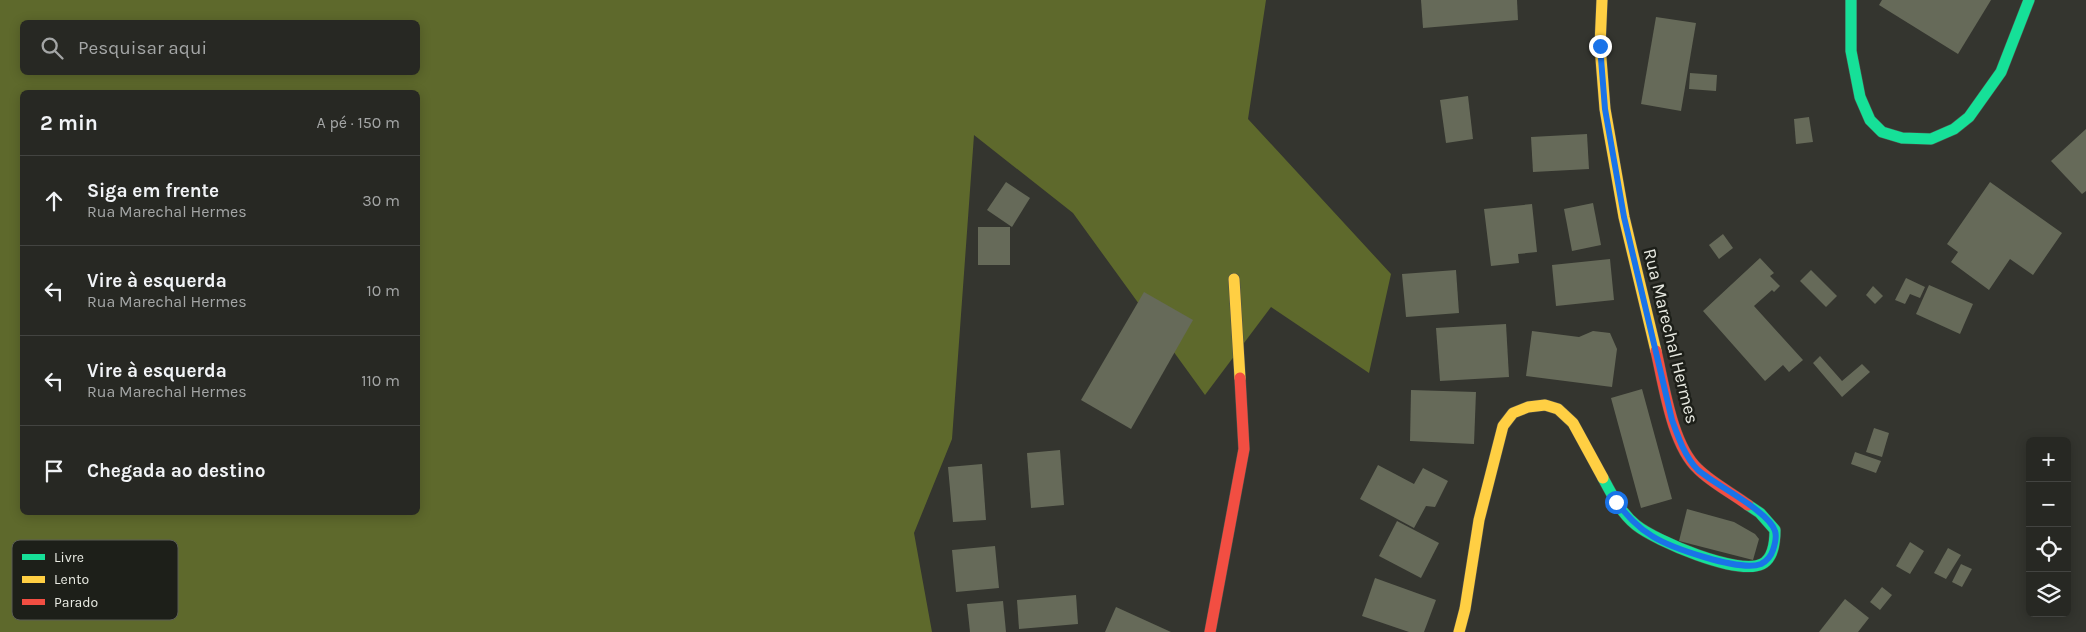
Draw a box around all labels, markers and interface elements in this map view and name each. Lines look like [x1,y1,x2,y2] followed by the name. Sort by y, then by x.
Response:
[20,20,420,75] search box
[38,34,66,62] icon: search
[1589,35,1612,58] route end
[78,37,207,59] text: Pesquisar aqui
[40,111,98,135] text: 2 min
[316,113,400,132] text: A pé · 150 m
[87,180,219,202] text: Siga em frente
[40,187,68,215] icon: ahead
[362,191,400,210] text: 30 m
[87,202,247,221] text: Rua Marechal Hermes
[1639,246,1703,426] street label: Rua Marechal Hermes
[87,270,227,292] text: Vire à esquerda
[40,277,68,305] icon: left
[366,281,400,300] text: 10 m
[87,292,247,311] text: Rua Marechal Hermes
[87,360,227,382] text: Vire à esquerda
[40,367,68,395] icon: left
[361,371,400,390] text: 110 m
[87,382,247,401] text: Rua Marechal Hermes
[2026,437,2071,617] map controls
[2026,437,2071,482] button: +
[40,457,68,485] icon: arrive
[87,460,265,482] text: Chegada ao destino
[2026,482,2071,527] button: −
[1605,491,1628,514] route start
[2026,527,2071,572] button: locate
[12,540,178,620] legend
[54,549,84,566] text: Livre
[54,571,89,588] text: Lento
[2026,572,2071,617] button: layers
[54,594,98,611] text: Parado

